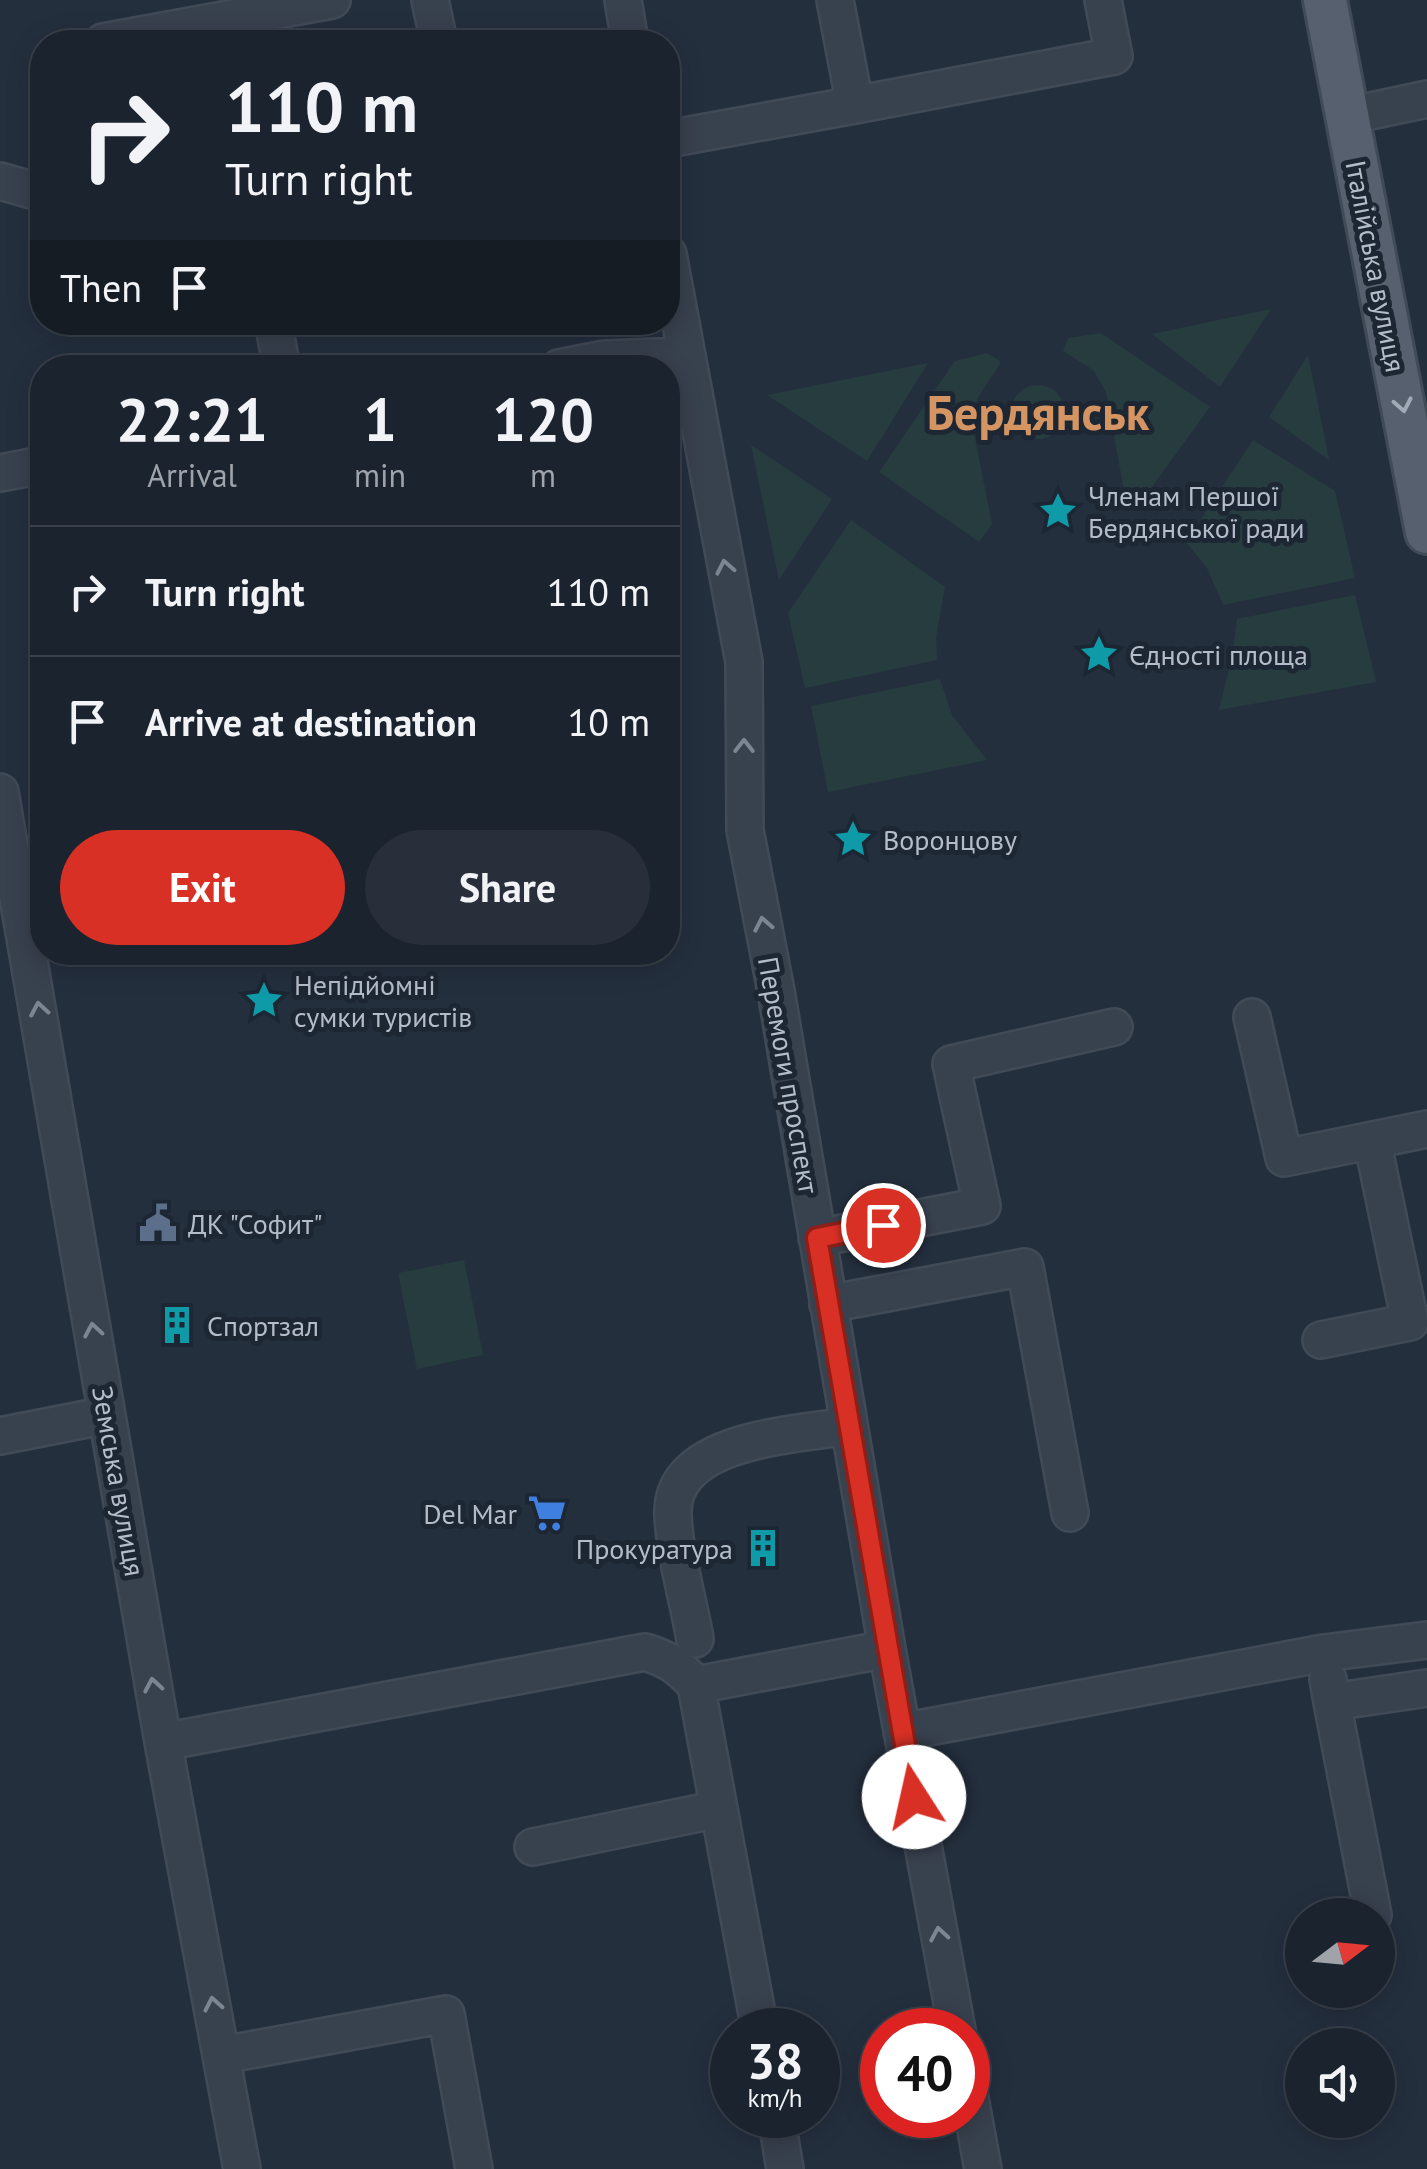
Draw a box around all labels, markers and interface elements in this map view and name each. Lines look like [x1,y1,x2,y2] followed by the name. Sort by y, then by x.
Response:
[225,61,418,151] text: 110 m
[60,70,190,200] icon: right
[225,149,413,207] text: Turn right
[1337,157,1415,375] street label: Італійська вулиця
[162,260,217,315] icon: arrive
[60,263,142,312] text: Then
[116,380,268,458] text: 22:21
[363,380,397,458] text: 1
[492,380,594,458] text: 120
[927,381,1150,443] district label: Бердянськ
[1391,396,1412,413] one-way arrow
[147,454,237,496] text: Arrival
[354,454,406,496] text: min
[530,454,556,496] text: m
[1088,477,1305,546] place label: Членам Першої Бердянської ради
[1037,490,1079,532] place icon: Членам Першої Бердянської ради
[716,558,737,575] one-way arrow
[60,564,115,619] icon: right
[145,567,305,616] text: Turn right
[547,567,650,616] text: 110 m
[1078,633,1120,675] place icon: Єдності площа
[1129,636,1308,673] place label: Єдності площа
[60,694,115,749] icon: arrive
[145,697,477,746] text: Arrive at destination
[568,697,650,746] text: 10 m
[733,738,755,754] one-way arrow
[832,818,874,860] place icon: Воронцову
[883,821,1017,858] place label: Воронцову
[60,830,345,945] button: Exit
[365,830,650,945] button: Share
[753,916,774,933] one-way arrow
[750,954,828,1197] street label: Перемоги проспект
[294,966,472,1035] place label: Непідйомні сумки туристів
[243,979,285,1021] place icon: Непідйомні сумки туристів
[29,1001,50,1018] one-way arrow
[841,1183,926,1268] pin
[856,1198,911,1253] icon: arrive
[137,1202,179,1244] public building icon: ДК "Софит"
[188,1205,323,1242] place label: ДК "Софит"
[156,1304,198,1346] building icon: Спортзал
[207,1307,319,1344] place label: Спортзал
[83,1321,104,1338] one-way arrow
[84,1383,154,1579] street label: Земська вулиця
[526,1492,568,1534] supermarket icon: Del Mar
[423,1495,517,1532] place label: Del Mar
[742,1527,784,1569] building icon: Прокуратура
[576,1530,733,1567] place label: Прокуратура
[143,1676,164,1693] one-way arrow
[862,1745,966,1849] position arrow
[1285,1898,1395,2008] north arrow
[1285,1898,1395,2138] map controls
[929,1926,950,1942] one-way arrow
[204,1996,225,2013] one-way arrow
[860,2008,990,2138] speed limit sign: 40
[747,2028,803,2093] text: 38
[1285,2028,1395,2138] button: sound
[748,2082,802,2114] text: km/h

